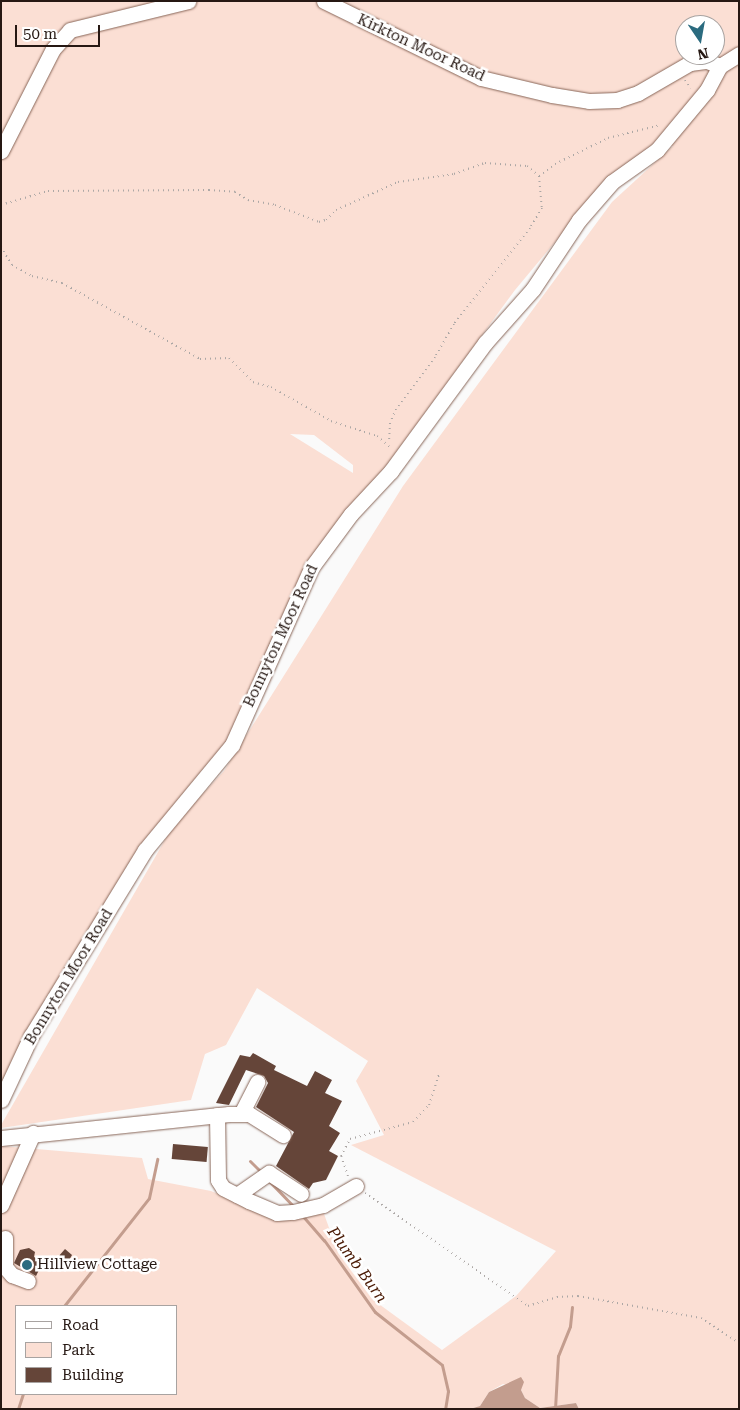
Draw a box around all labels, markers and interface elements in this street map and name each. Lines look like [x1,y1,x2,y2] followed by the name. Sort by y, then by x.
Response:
[354,10,488,86] street label: Kirkton Moor Road
[18,15,102,47] scale bar
[675,15,725,65] north arrow
[23,25,57,43] text: 50 m
[696,45,710,63] text: N
[240,562,322,710] street label: Bonnyton Moor Road
[21,906,117,1048] street label: Bonnyton Moor Road
[323,1223,391,1307] water label: Plumb Burn
[37,1256,157,1274] place label: Hillview Cottage
[21,1259,33,1271] marker: Hillview Cottage
[15,1305,178,1395] legend
[62,1316,99,1334] text: Road
[62,1341,95,1359] text: Park
[62,1366,123,1384] text: Building

